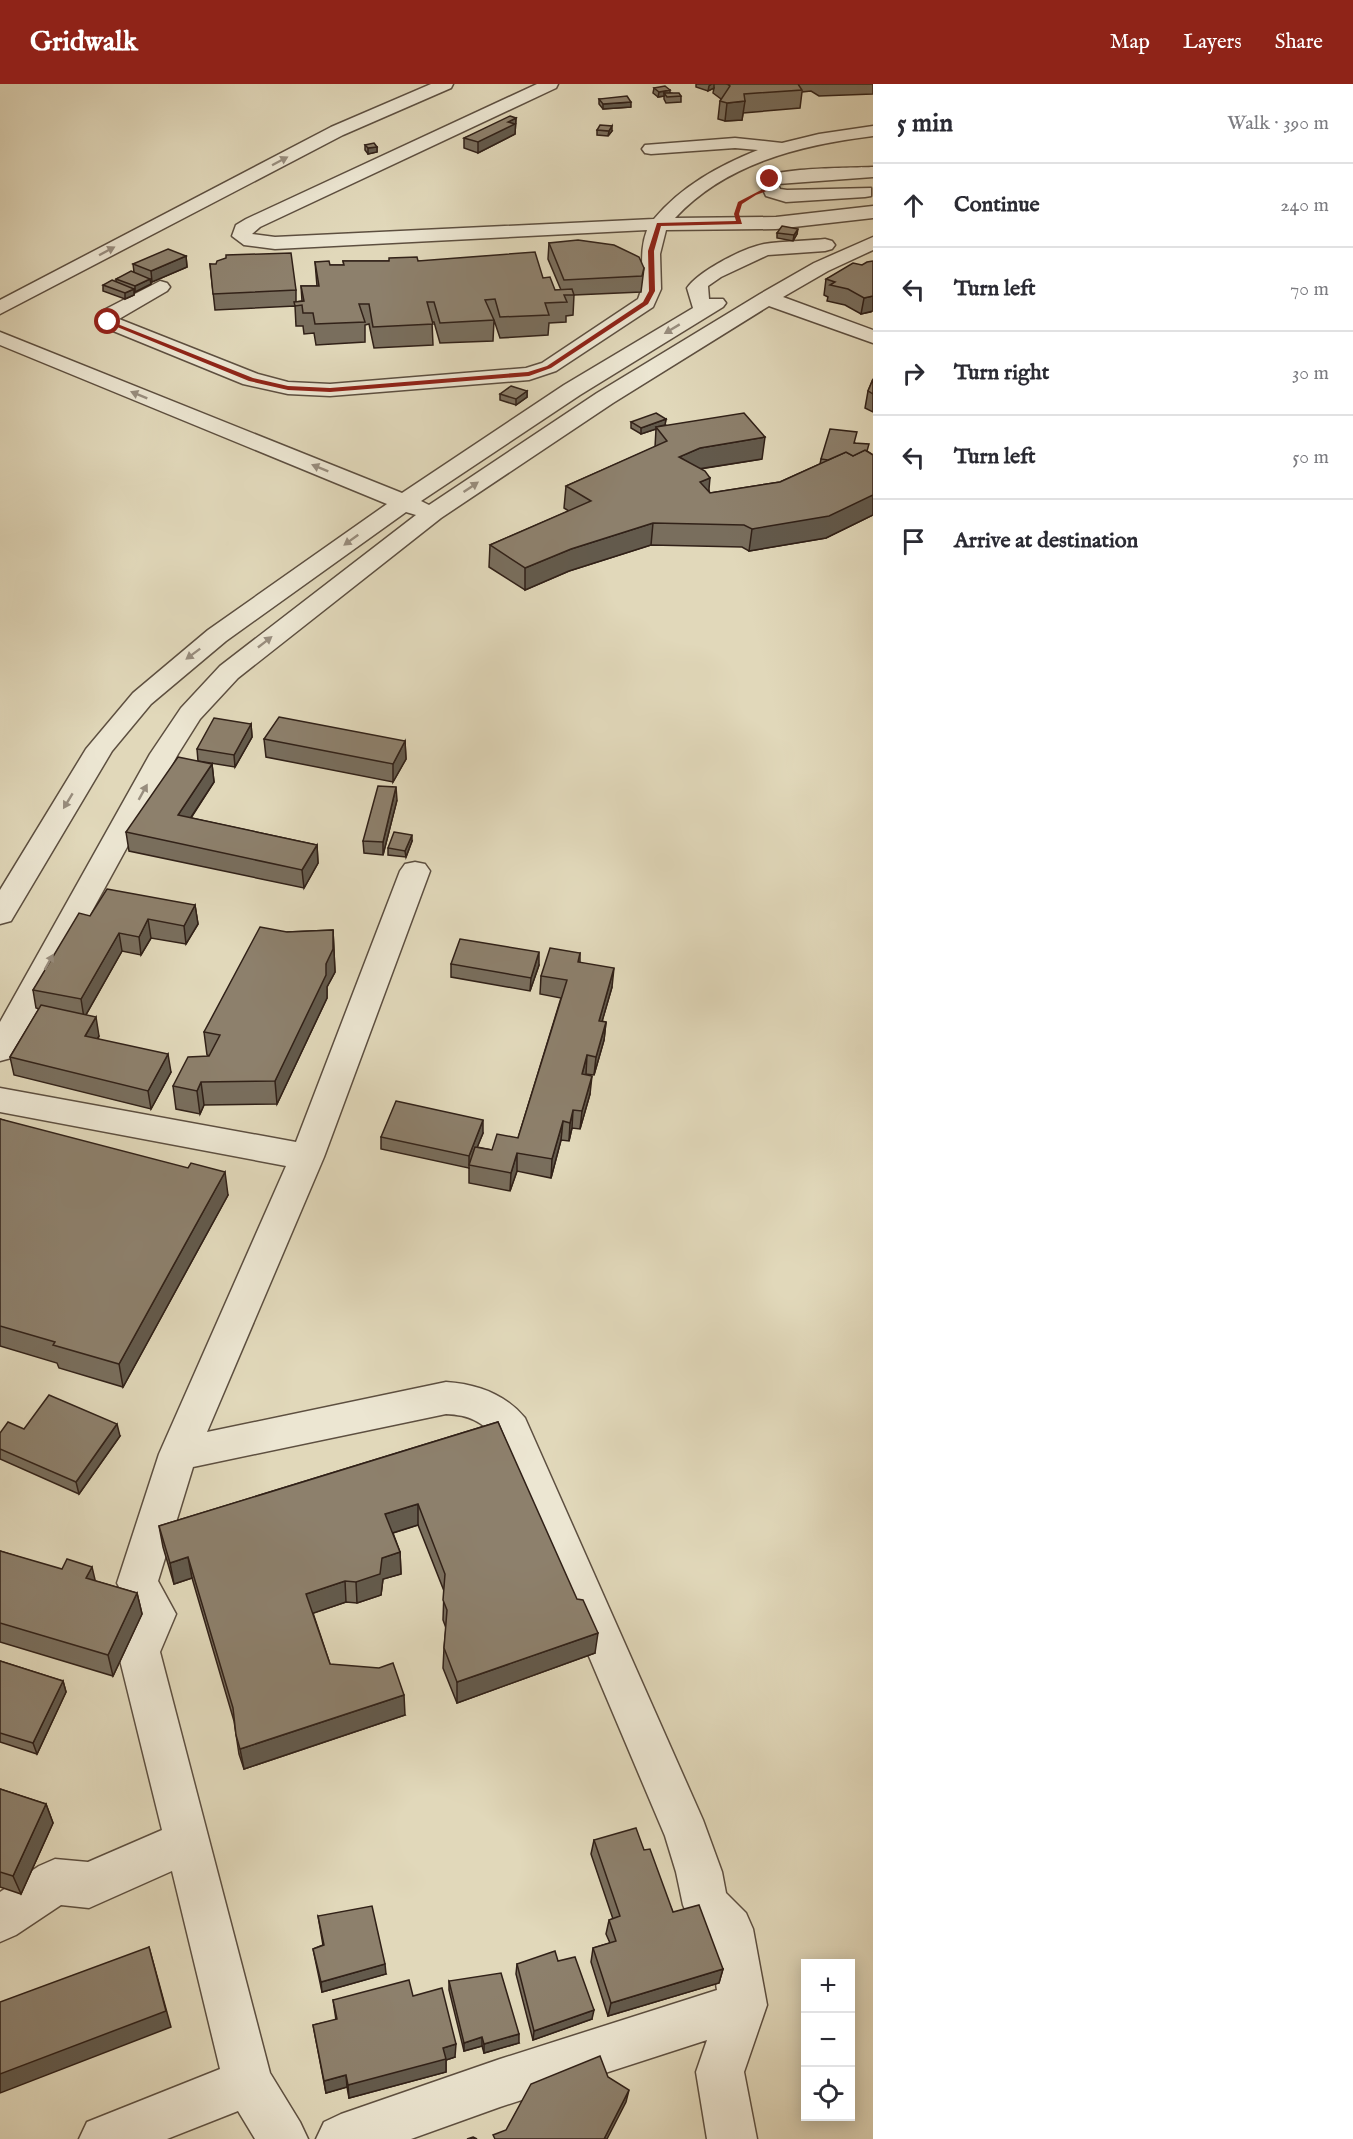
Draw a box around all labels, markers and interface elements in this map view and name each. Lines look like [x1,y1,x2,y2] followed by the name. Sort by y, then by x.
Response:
[30,25,138,60] text: Gridwalk
[1110,29,1150,56] text: Map
[1183,29,1242,56] text: Layers
[1275,29,1323,56] text: Share
[897,107,953,140] text: 5 min
[1227,111,1329,136] text: Walk · 390 m
[272,156,289,166] one-way arrow
[756,165,782,191] route end
[897,189,930,222] icon: ahead
[954,191,1040,219] text: Continue
[1280,193,1329,218] text: 240 m
[99,246,116,256] one-way arrow
[897,273,930,306] icon: left
[954,275,1036,303] text: Turn left
[1290,277,1329,302] text: 70 m
[94,308,120,334] route start
[664,324,680,335] one-way arrow
[897,357,930,390] icon: right
[954,359,1049,387] text: Turn right
[1292,361,1329,386] text: 30 m
[130,390,148,399] one-way arrow
[897,441,930,474] icon: left
[954,443,1036,471] text: Turn left
[1292,445,1329,470] text: 50 m
[311,463,329,472] one-way arrow
[463,482,480,493] one-way arrow
[897,525,930,558] icon: arrive
[954,527,1138,555] text: Arrive at destination
[344,534,360,546] one-way arrow
[257,636,273,648] one-way arrow
[185,647,201,660] one-way arrow
[138,783,148,800] one-way arrow
[63,793,74,809] one-way arrow
[44,954,54,971] one-way arrow
[801,1959,855,2121] map controls
[801,1959,855,2013] button: +
[801,2013,855,2067] button: −
[801,2067,855,2121] button: locate

